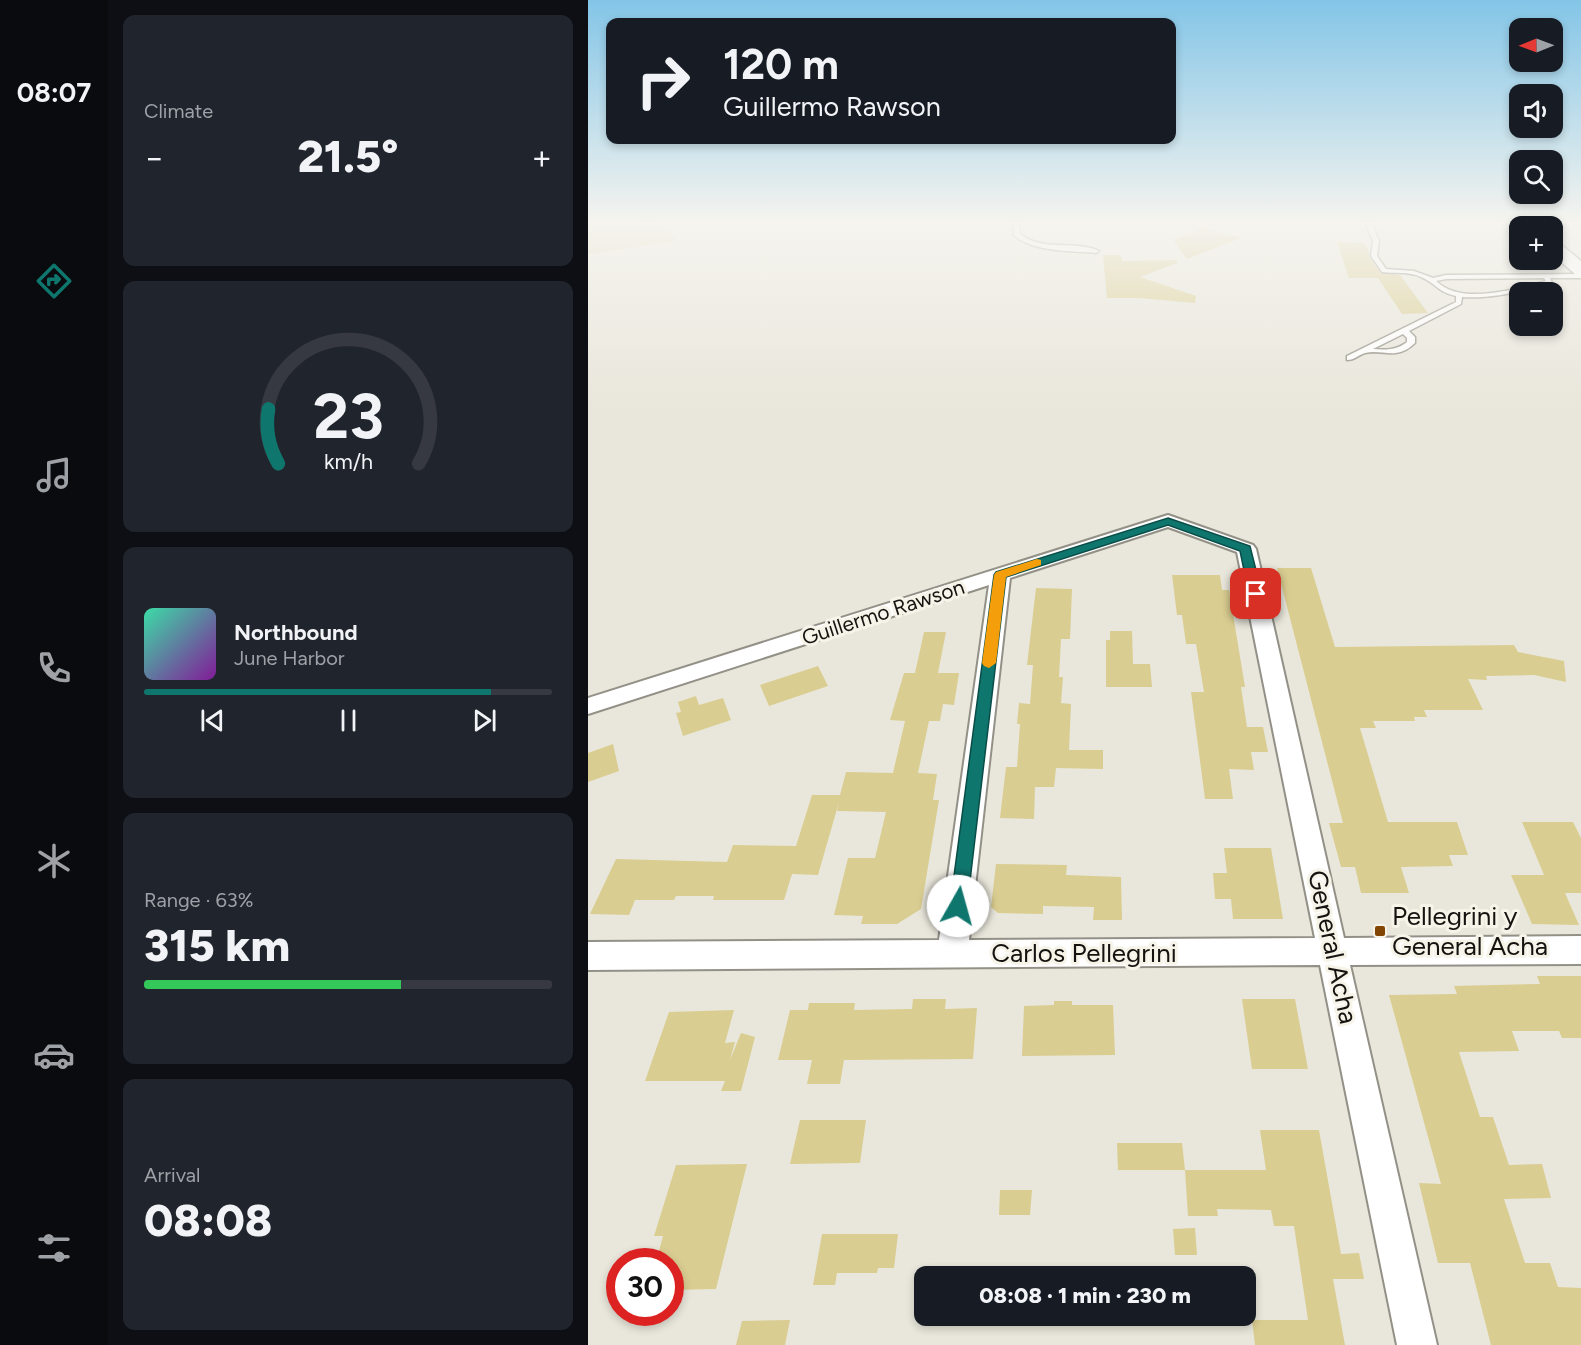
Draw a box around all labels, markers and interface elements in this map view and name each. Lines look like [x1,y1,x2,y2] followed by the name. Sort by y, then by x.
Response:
[1509,18,1563,72] north arrow
[1509,18,1563,336] map controls
[723,39,839,90] text: 120 m
[624,42,702,120] icon: right
[17,76,91,109] text: 08:07
[1509,84,1563,138] button: sound
[723,90,941,123] text: Guillermo Rawson
[144,99,213,123] text: Climate
[297,129,399,183] text: 21.5°
[144,138,165,177] text: −
[531,138,552,177] text: +
[1509,150,1563,204] button: search
[1509,216,1563,270] button: +
[33,260,75,302] icon: directions
[1509,282,1563,336] button: −
[313,379,383,454] text: 23
[324,449,372,474] text: km/h
[33,454,75,496] icon: music
[1230,568,1281,619] pin
[799,574,967,650] street label: Guillermo Rawson
[1239,577,1272,610] icon: arrive
[234,619,358,646] text: Northbound
[234,646,345,670] text: June Harbor
[33,647,75,689] icon: phone
[196,704,229,737] icon: previous
[332,704,365,737] icon: pause
[468,704,501,737] icon: next
[33,840,75,882] icon: climate
[1301,867,1365,1027] street label: General Acha
[926,874,990,938] position arrow
[144,888,253,912] text: Range · 63%
[1392,900,1548,962] place label: Pellegrini y General Acha
[144,918,290,972] text: 315 km
[1373,924,1387,938] marker: Pellegrini y General Acha
[991,937,1177,969] street label: Carlos Pellegrini
[33,1034,75,1076] icon: car
[144,1163,200,1187] text: Arrival
[144,1193,272,1247] text: 08:08
[33,1227,75,1269] icon: filters
[606,1248,684,1326] speed limit sign: 30
[979,1282,1191,1309] text: 08:08 · 1 min · 230 m

